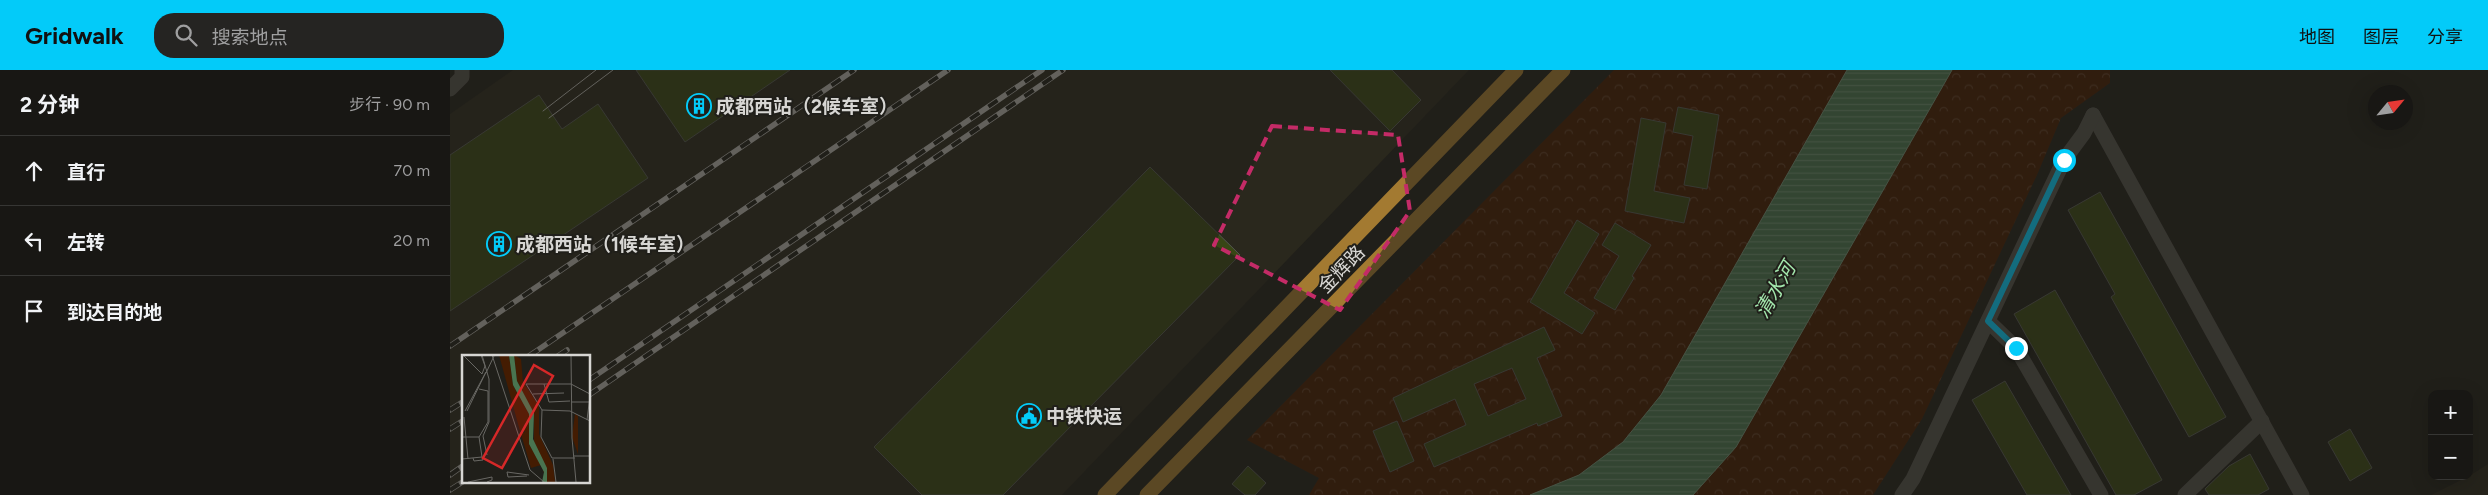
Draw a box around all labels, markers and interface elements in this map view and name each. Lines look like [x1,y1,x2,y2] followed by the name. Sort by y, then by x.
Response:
[154,13,504,58] search box
[25,21,124,50] text: Gridwalk
[172,21,200,49] icon: search
[212,26,288,49] text: 搜索地点
[2299,26,2335,48] text: 地图
[2363,26,2399,48] text: 图层
[2427,26,2463,48] text: 分享
[2368,85,2413,130] north arrow
[20,92,79,117] text: 2 分钟
[686,93,712,119] building icon: 成都西站（2候车室）
[349,95,430,114] text: 步行 · 90 m
[716,95,898,118] place label: 成都西站（2候车室）
[2053,149,2076,172] route start
[20,157,48,185] icon: ahead
[67,161,105,184] text: 直行
[394,161,430,180] text: 70 m
[20,227,48,255] icon: left
[67,231,105,254] text: 左转
[393,231,430,250] text: 20 m
[486,231,512,257] building icon: 成都西站（1候车室）
[516,233,695,256] place label: 成都西站（1候车室）
[1313,241,1369,298] street label: 金辉路
[1750,255,1802,322] water label: 清水河
[20,297,48,325] icon: arrive
[67,301,162,324] text: 到达目的地
[2005,337,2028,360] route end
[462,355,590,482] inset map
[2428,390,2473,480] map controls
[2428,390,2473,435] button: +
[1016,403,1042,429] public building icon: 中铁快运
[1046,405,1122,428] place label: 中铁快运
[2428,435,2473,480] button: −

